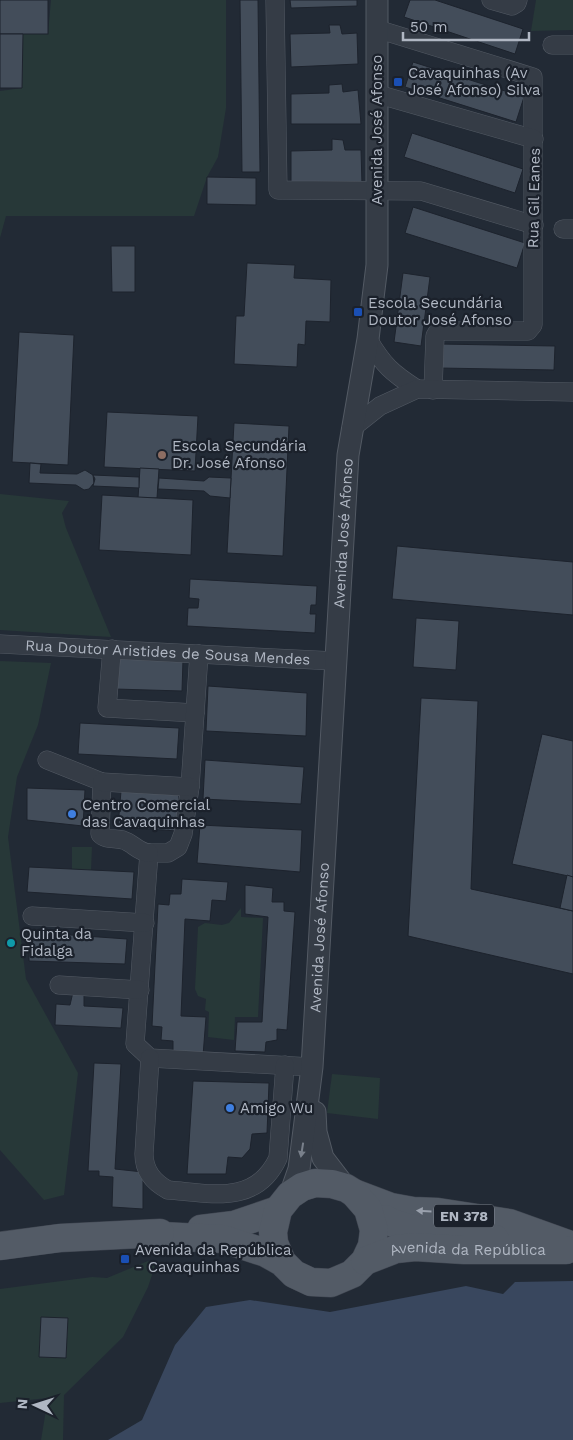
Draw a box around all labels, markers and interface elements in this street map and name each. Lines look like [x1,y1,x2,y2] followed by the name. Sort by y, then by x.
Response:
[403,10,529,42] scale bar
[410,18,447,36] text: 50 m
[368,55,386,205] street label: Avenida José Afonso
[408,64,541,99] place label: Cavaquinhas (Av José Afonso) Silva
[392,76,404,88] marker: Cavaquinhas (Av José Afonso) Silva
[524,148,544,248] street label: Rua Gil Eanes
[368,294,512,329] place label: Escola Secundária Doutor José Afonso
[352,306,364,318] marker: Escola Secundária Doutor José Afonso
[172,437,307,472] place label: Escola Secundária Dr. José Afonso
[156,449,168,461] marker: Escola Secundária Dr. José Afonso
[330,458,357,609] street label: Avenida José Afonso
[25,636,311,669] street label: Rua Doutor Aristides de Sousa Mendes
[82,796,210,831] place label: Centro Comercial das Cavaquinhas
[66,808,78,820] marker: Centro Comercial das Cavaquinhas
[306,862,333,1013] street label: Avenida José Afonso
[21,925,93,960] place label: Quinta da Fidalga
[5,937,17,949] marker: Quinta da Fidalga
[240,1099,313,1117] place label: Amigo Wu
[224,1102,236,1114] marker: Amigo Wu
[298,1142,306,1158] one-way arrow
[434,1204,494,1228] road number: EN 378
[416,1207,432,1215] one-way arrow
[387,1238,546,1260] street label: Avenida da República
[135,1241,292,1276] place label: Avenida da República - Cavaquinhas
[119,1253,131,1265] marker: Avenida da República - Cavaquinhas
[10,1380,60,1430] north arrow
[14,1398,30,1410] text: N

